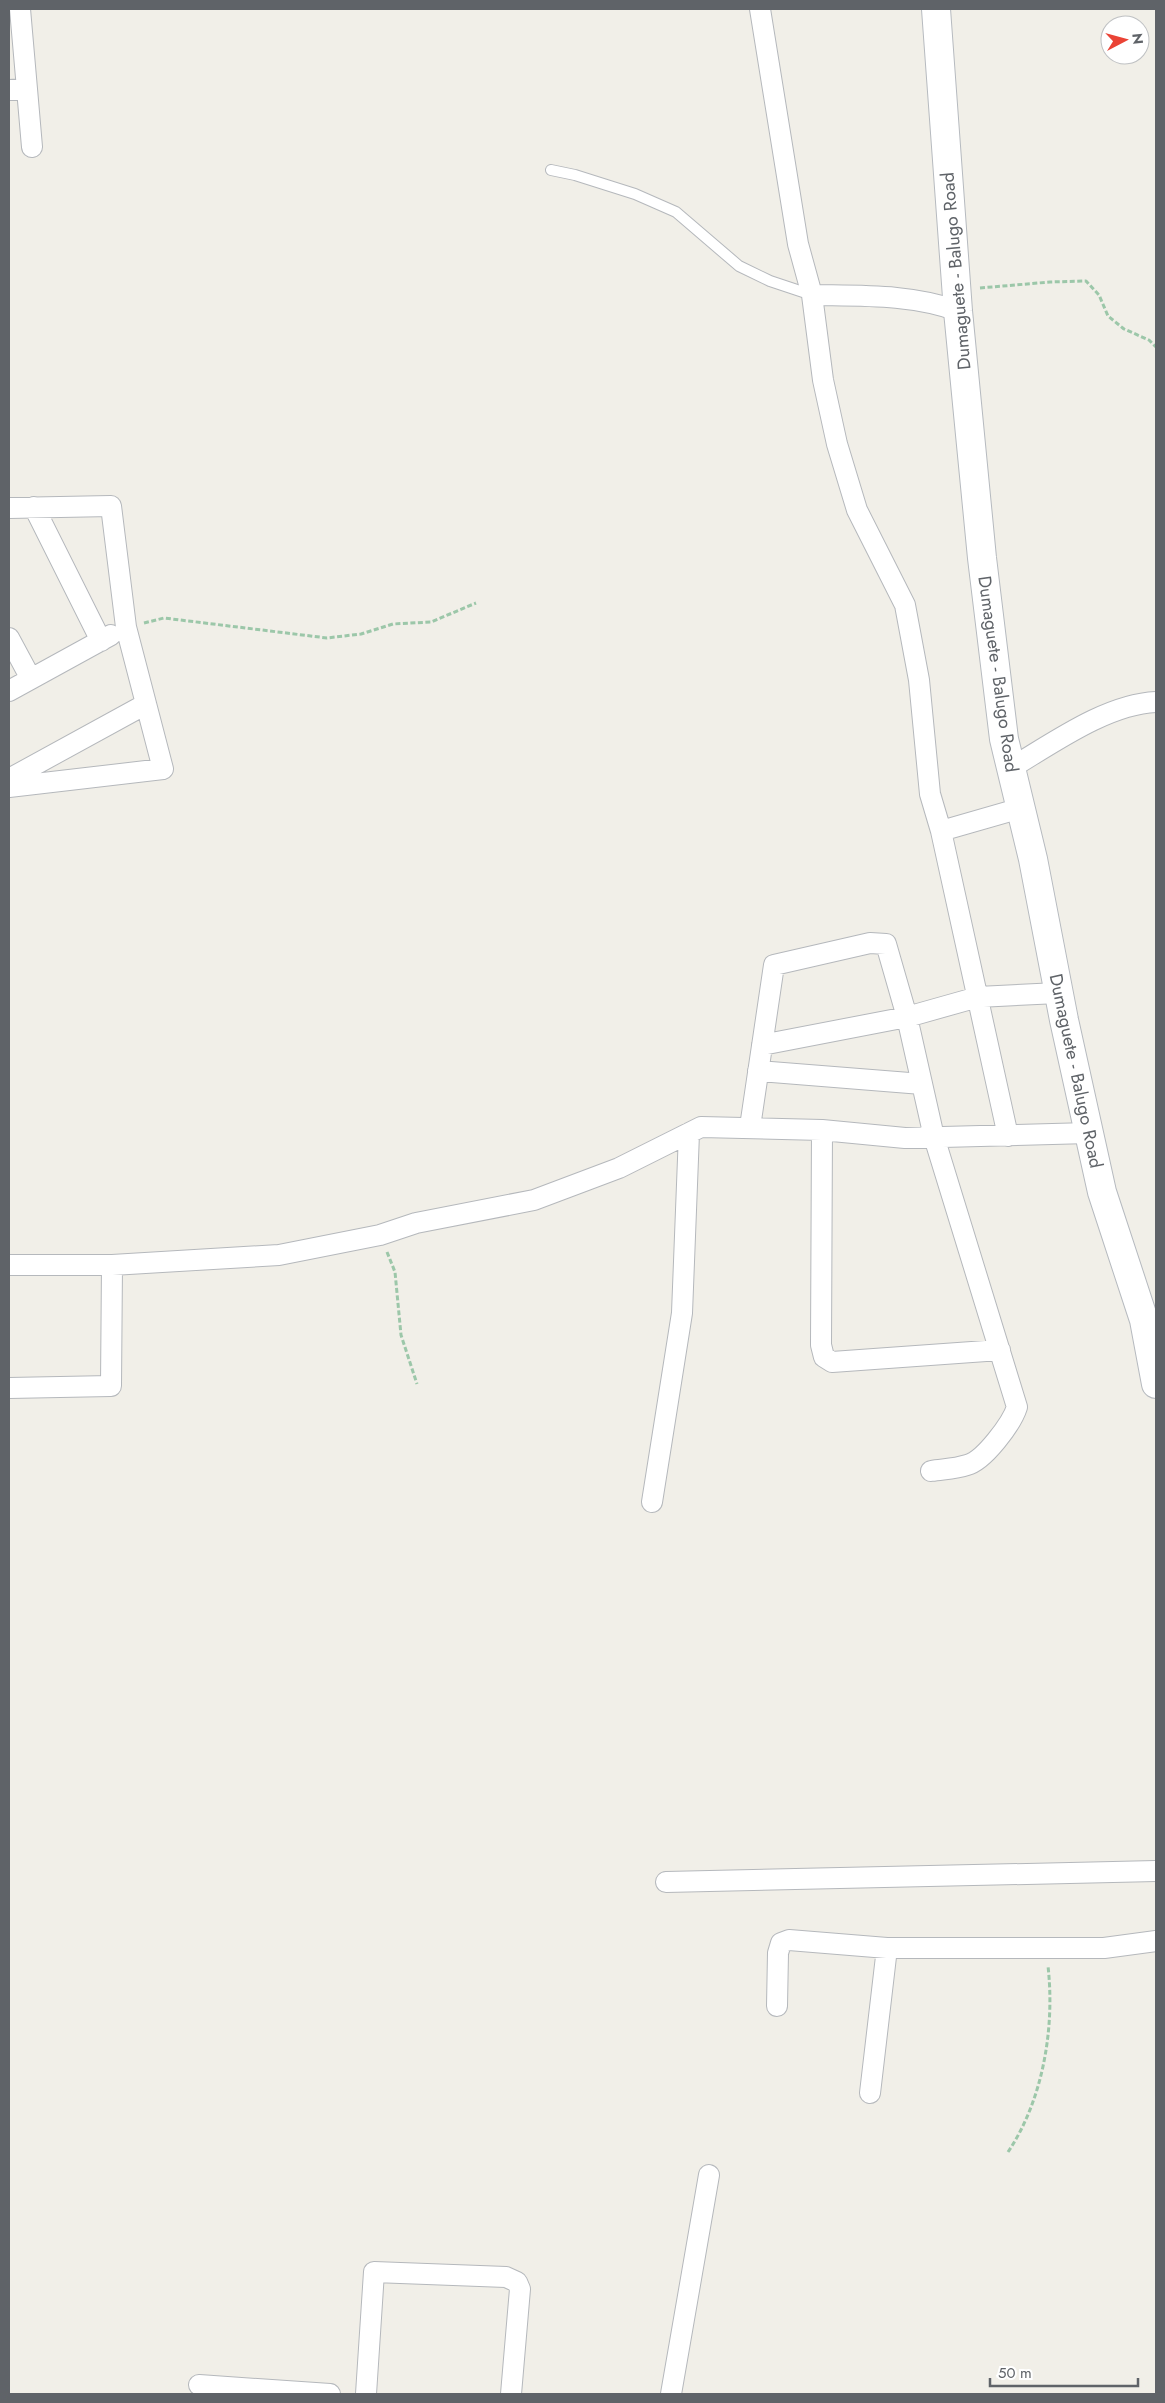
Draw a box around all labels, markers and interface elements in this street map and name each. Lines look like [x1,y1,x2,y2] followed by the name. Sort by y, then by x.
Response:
[1100,15,1150,65] north arrow
[1127,32,1148,45] text: N
[934,171,978,371] street label: Dumaguete - Balugo Road
[971,574,1025,774] street label: Dumaguete - Balugo Road
[1043,971,1109,1171] street label: Dumaguete - Balugo Road
[990,2356,1138,2388] scale bar
[998,2362,1032,2384] text: 50 m

